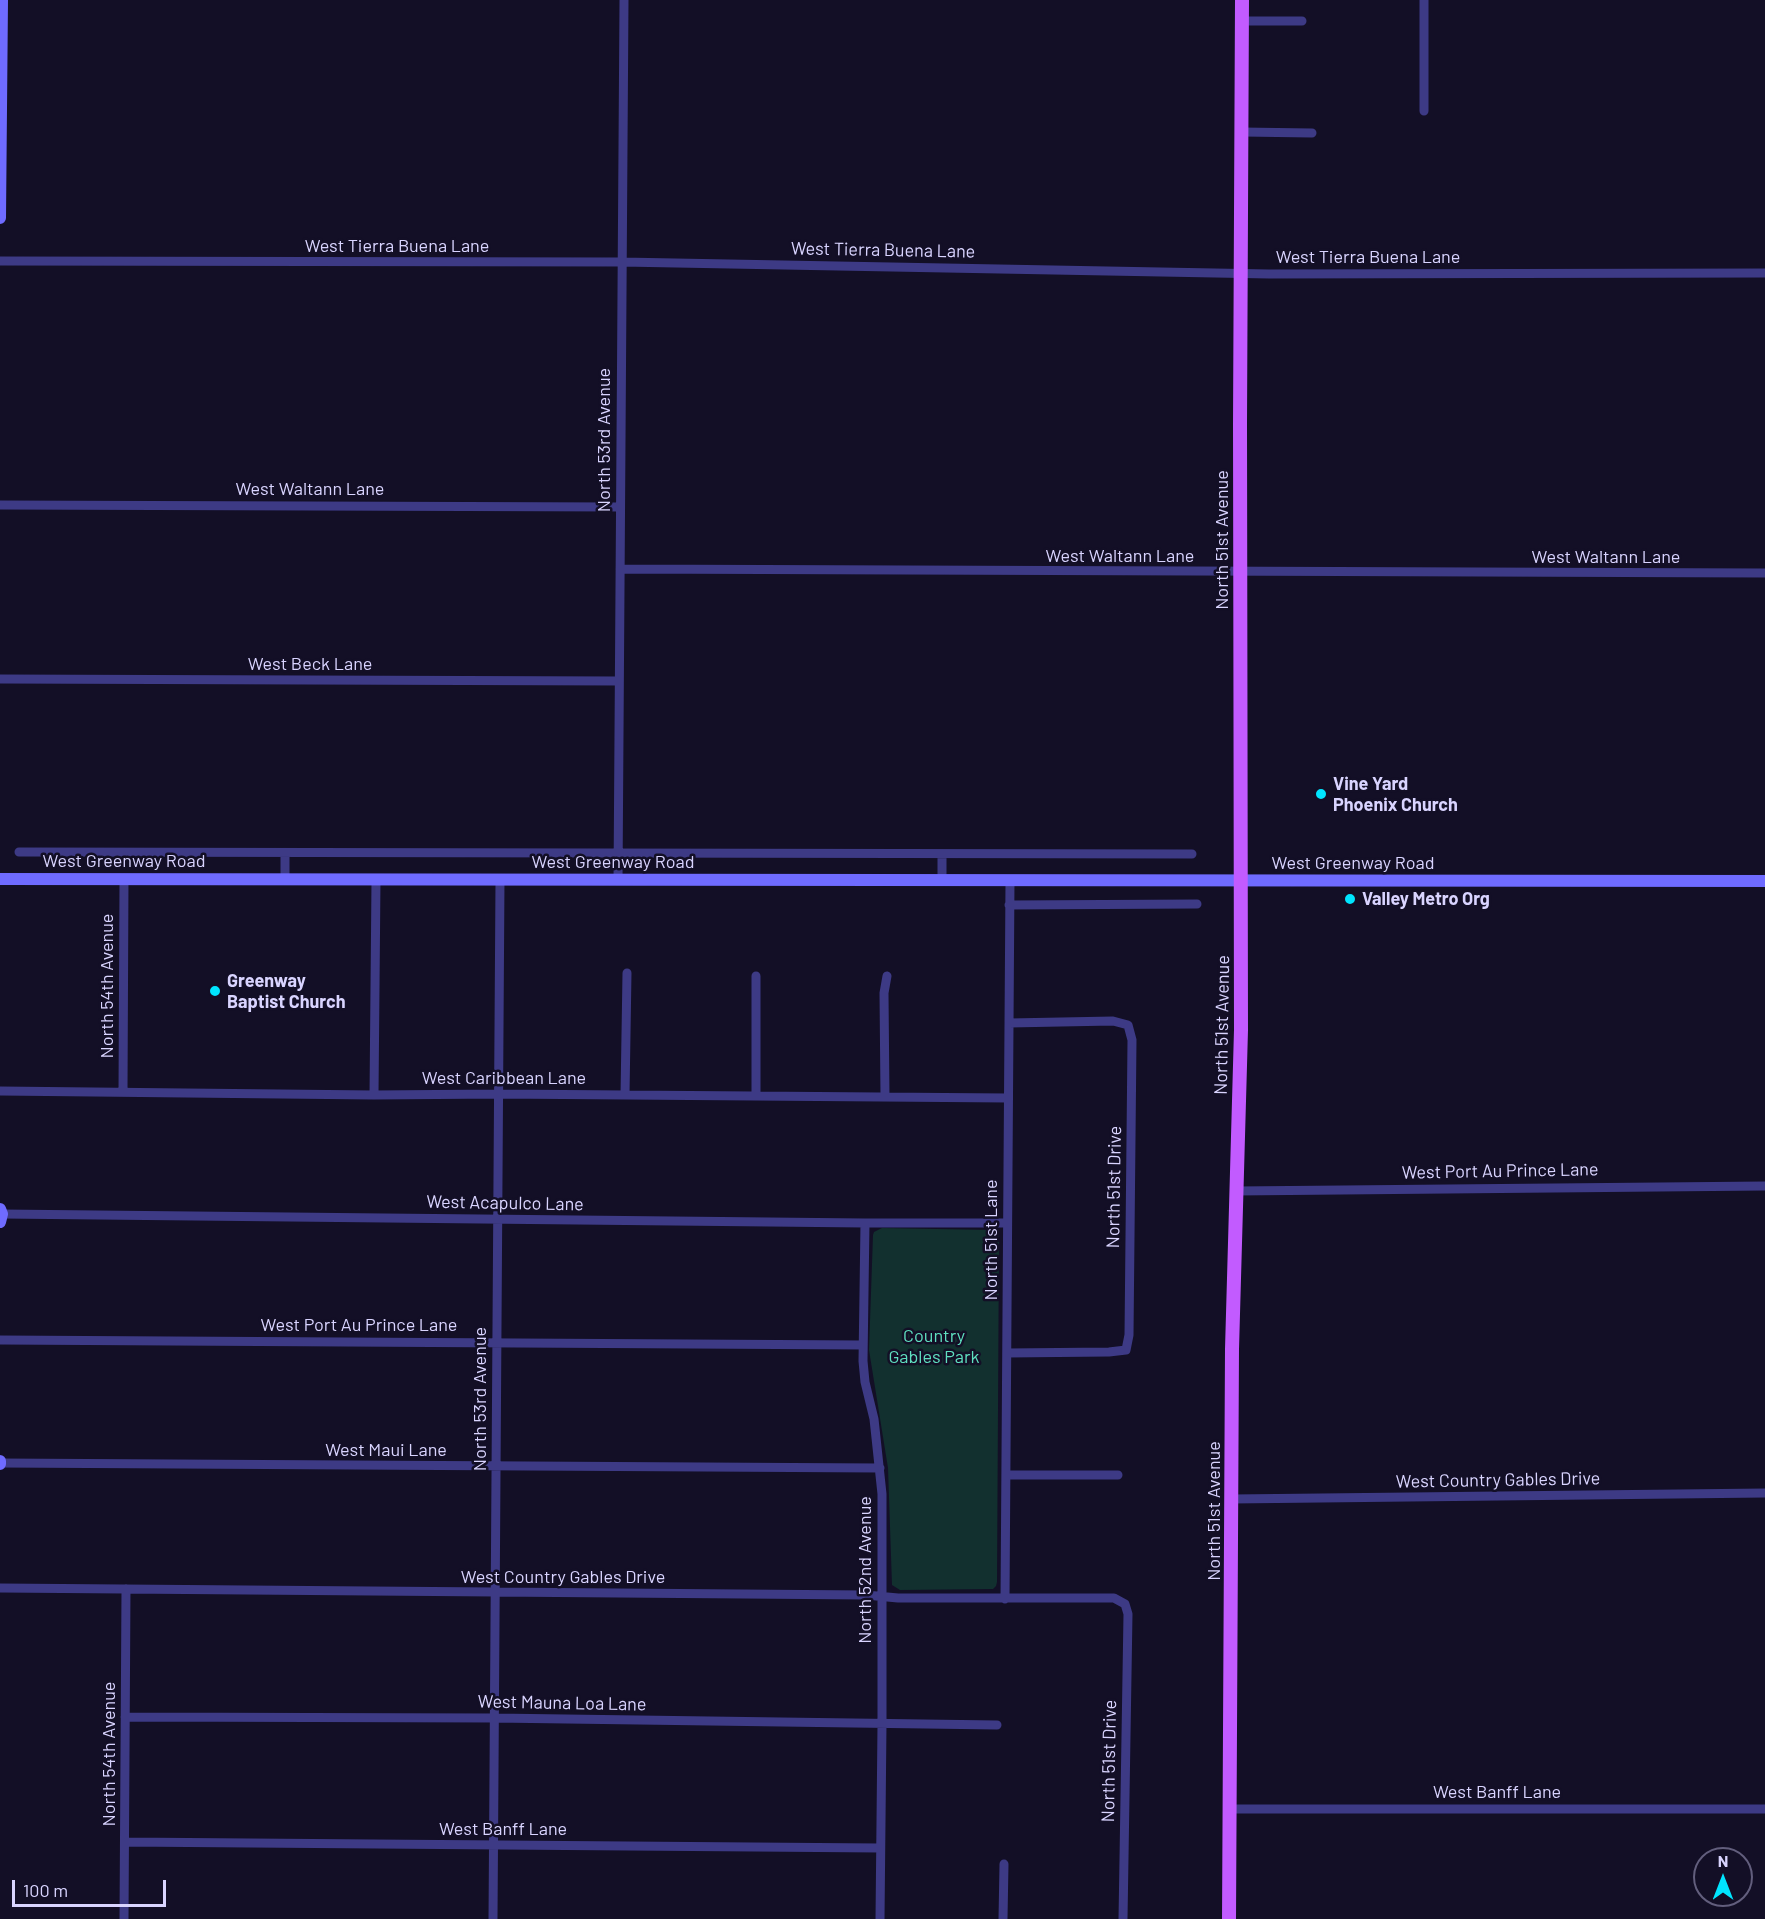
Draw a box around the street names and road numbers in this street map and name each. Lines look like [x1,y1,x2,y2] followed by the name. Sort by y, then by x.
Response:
[305,235,489,257] street label: West Tierra Buena Lane
[791,238,975,262] street label: West Tierra Buena Lane
[1276,246,1460,268] street label: West Tierra Buena Lane
[593,368,615,512] street label: North 53rd Avenue
[1211,470,1233,610] street label: North 51st Avenue
[236,478,384,500] street label: West Waltann Lane
[1046,545,1194,567] street label: West Waltann Lane
[1532,546,1680,568] street label: West Waltann Lane
[248,653,372,675] street label: West Beck Lane
[43,850,205,872] street label: West Greenway Road
[532,851,694,873] street label: West Greenway Road
[1272,852,1434,874] street label: West Greenway Road
[96,914,118,1058] street label: North 54th Avenue
[1210,955,1234,1095] street label: North 51st Avenue
[422,1067,586,1089] street label: West Caribbean Lane
[1102,1126,1126,1248] street label: North 51st Drive
[1401,1158,1599,1184] street label: West Port Au Prince Lane
[980,1179,1002,1301] street label: North 51st Lane
[426,1191,584,1215] street label: West Acapulco Lane
[261,1314,457,1336] street label: West Port Au Prince Lane
[469,1327,491,1471] street label: North 53rd Avenue
[325,1439,447,1461] street label: West Maui Lane
[1203,1441,1225,1581] street label: North 51st Avenue
[1396,1467,1600,1493] street label: West Country Gables Drive
[854,1496,876,1644] street label: North 52nd Avenue
[461,1566,665,1588] street label: West Country Gables Drive
[98,1682,120,1826] street label: North 54th Avenue
[477,1691,647,1715] street label: West Mauna Loa Lane
[1097,1700,1121,1822] street label: North 51st Drive
[1433,1781,1561,1803] street label: West Banff Lane
[439,1818,567,1840] street label: West Banff Lane

